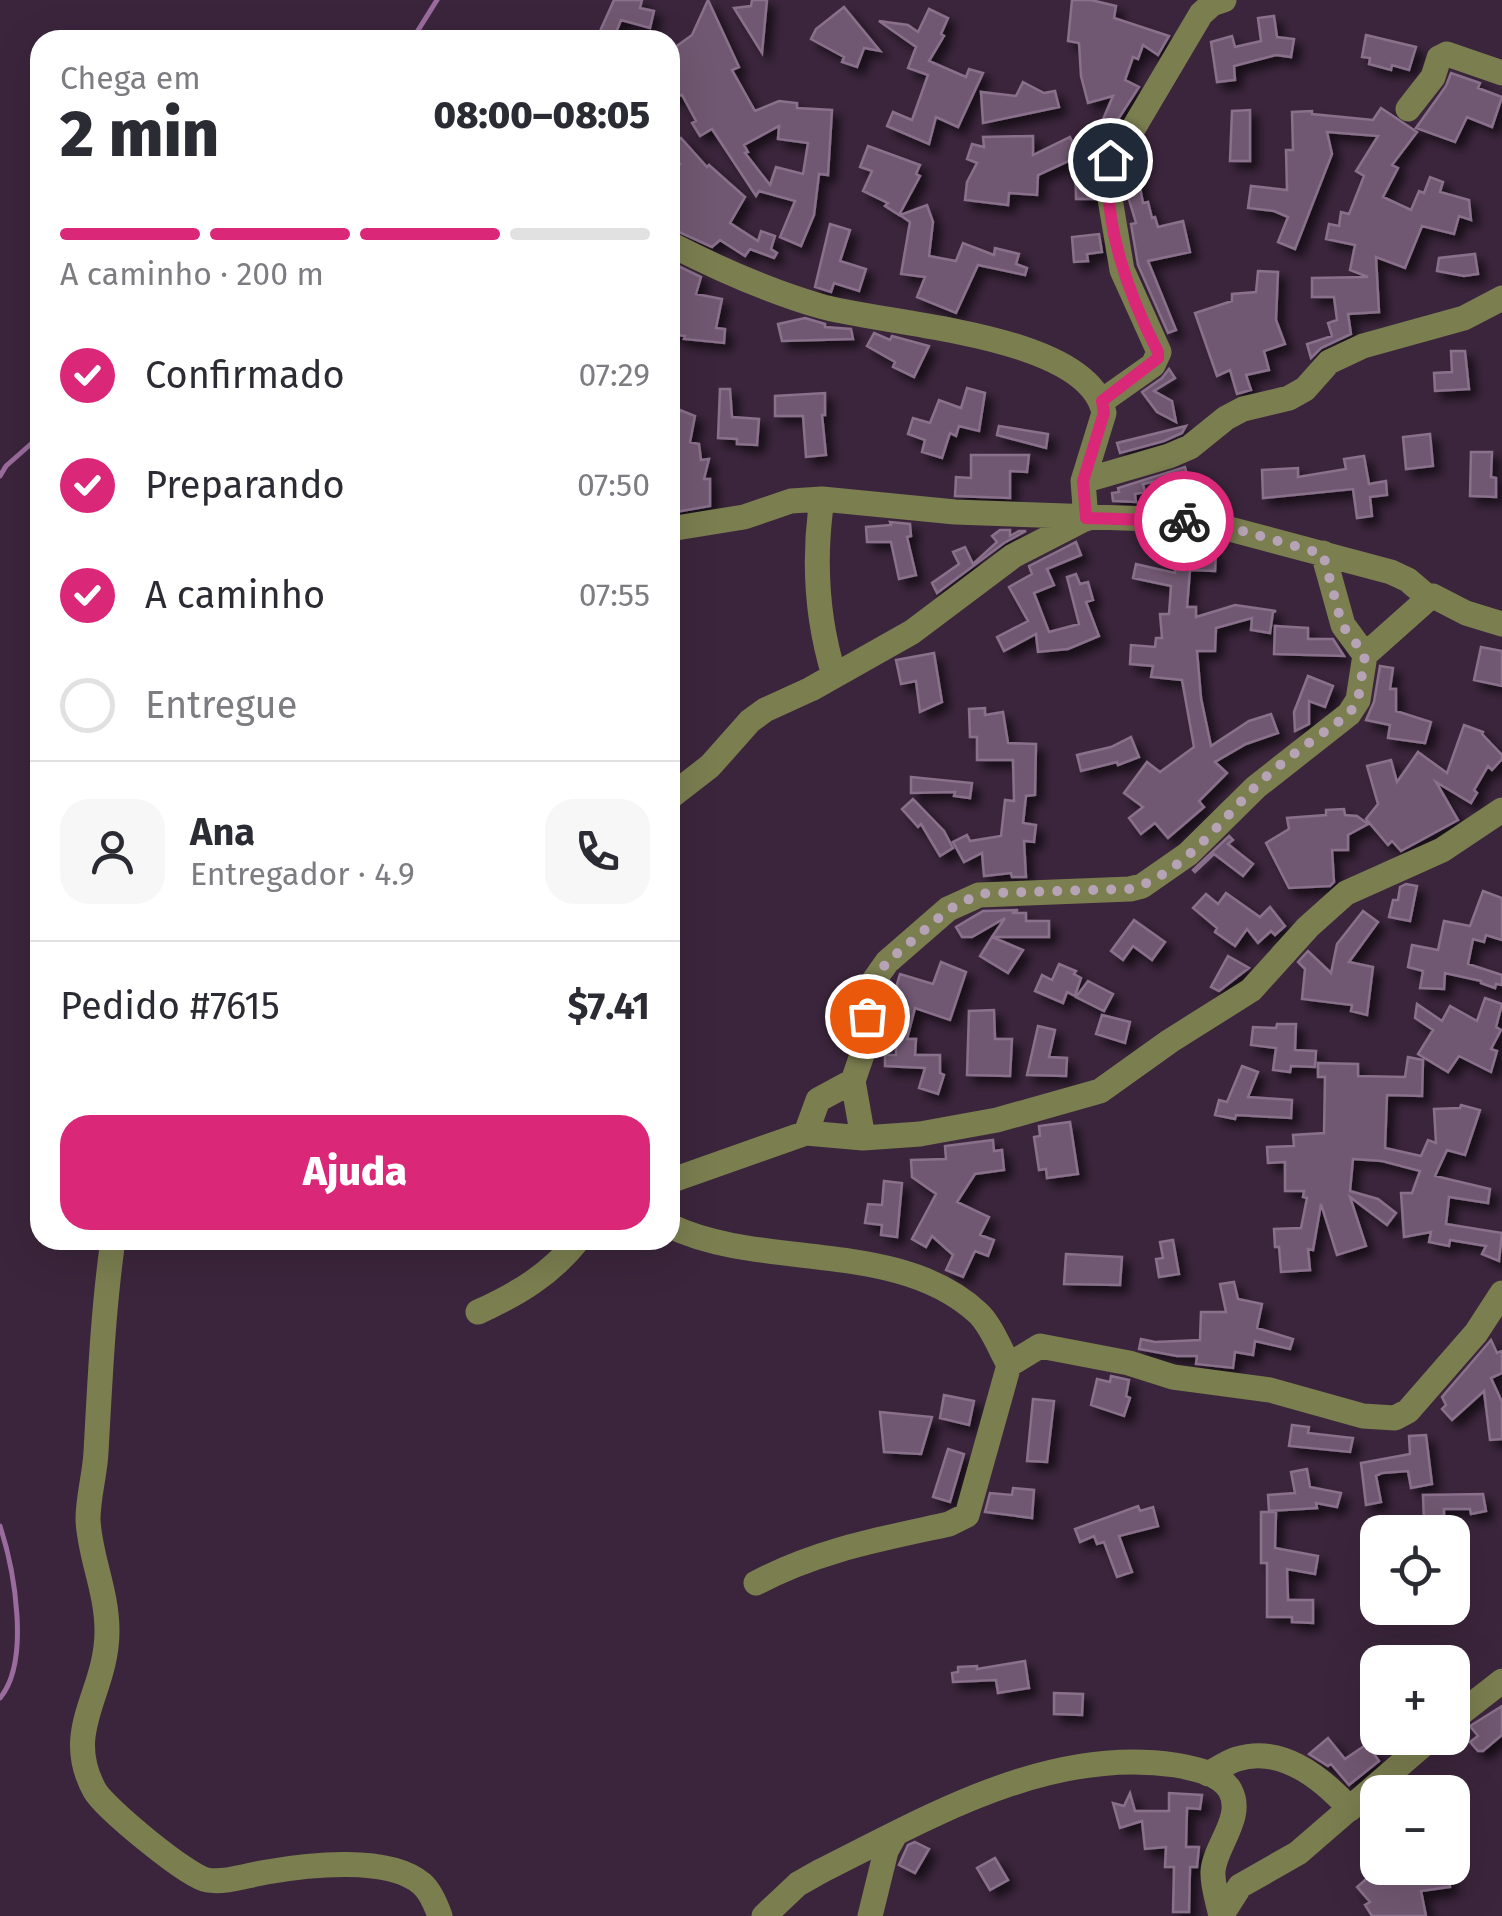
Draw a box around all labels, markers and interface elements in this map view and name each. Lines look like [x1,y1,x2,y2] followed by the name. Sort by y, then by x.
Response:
[60,59,201,97] text: Chega em
[434,92,650,138] text: 08:00–08:05
[60,95,219,173] text: 2 min
[1068,118,1153,203] pin
[1083,133,1138,188] icon: home
[60,255,324,293] text: A caminho · 200 m
[60,348,115,403] icon: check
[145,352,345,398] text: Confirmado
[579,356,650,394] text: 07:29
[60,458,115,513] icon: check
[145,462,345,508] text: Preparando
[577,466,650,504] text: 07:50
[1134,471,1234,571] courier
[1157,494,1212,549] icon: bike
[60,568,115,623] icon: check
[145,572,325,618] text: A caminho
[579,576,650,614] text: 07:55
[145,682,297,728] text: Entregue
[60,799,165,904] button: person
[545,799,650,904] button: phone
[190,809,255,855] text: Ana
[190,855,415,893] text: Entregador · 4.9
[825,974,910,1059] pin
[60,983,280,1029] text: Pedido #7615
[567,983,650,1029] text: $7.41
[840,989,895,1044] icon: bag
[60,1115,650,1230] button: Ajuda
[1360,1515,1470,1885] map controls
[1360,1515,1470,1625] button: locate
[1360,1645,1470,1755] button: +
[1360,1775,1470,1885] button: −

